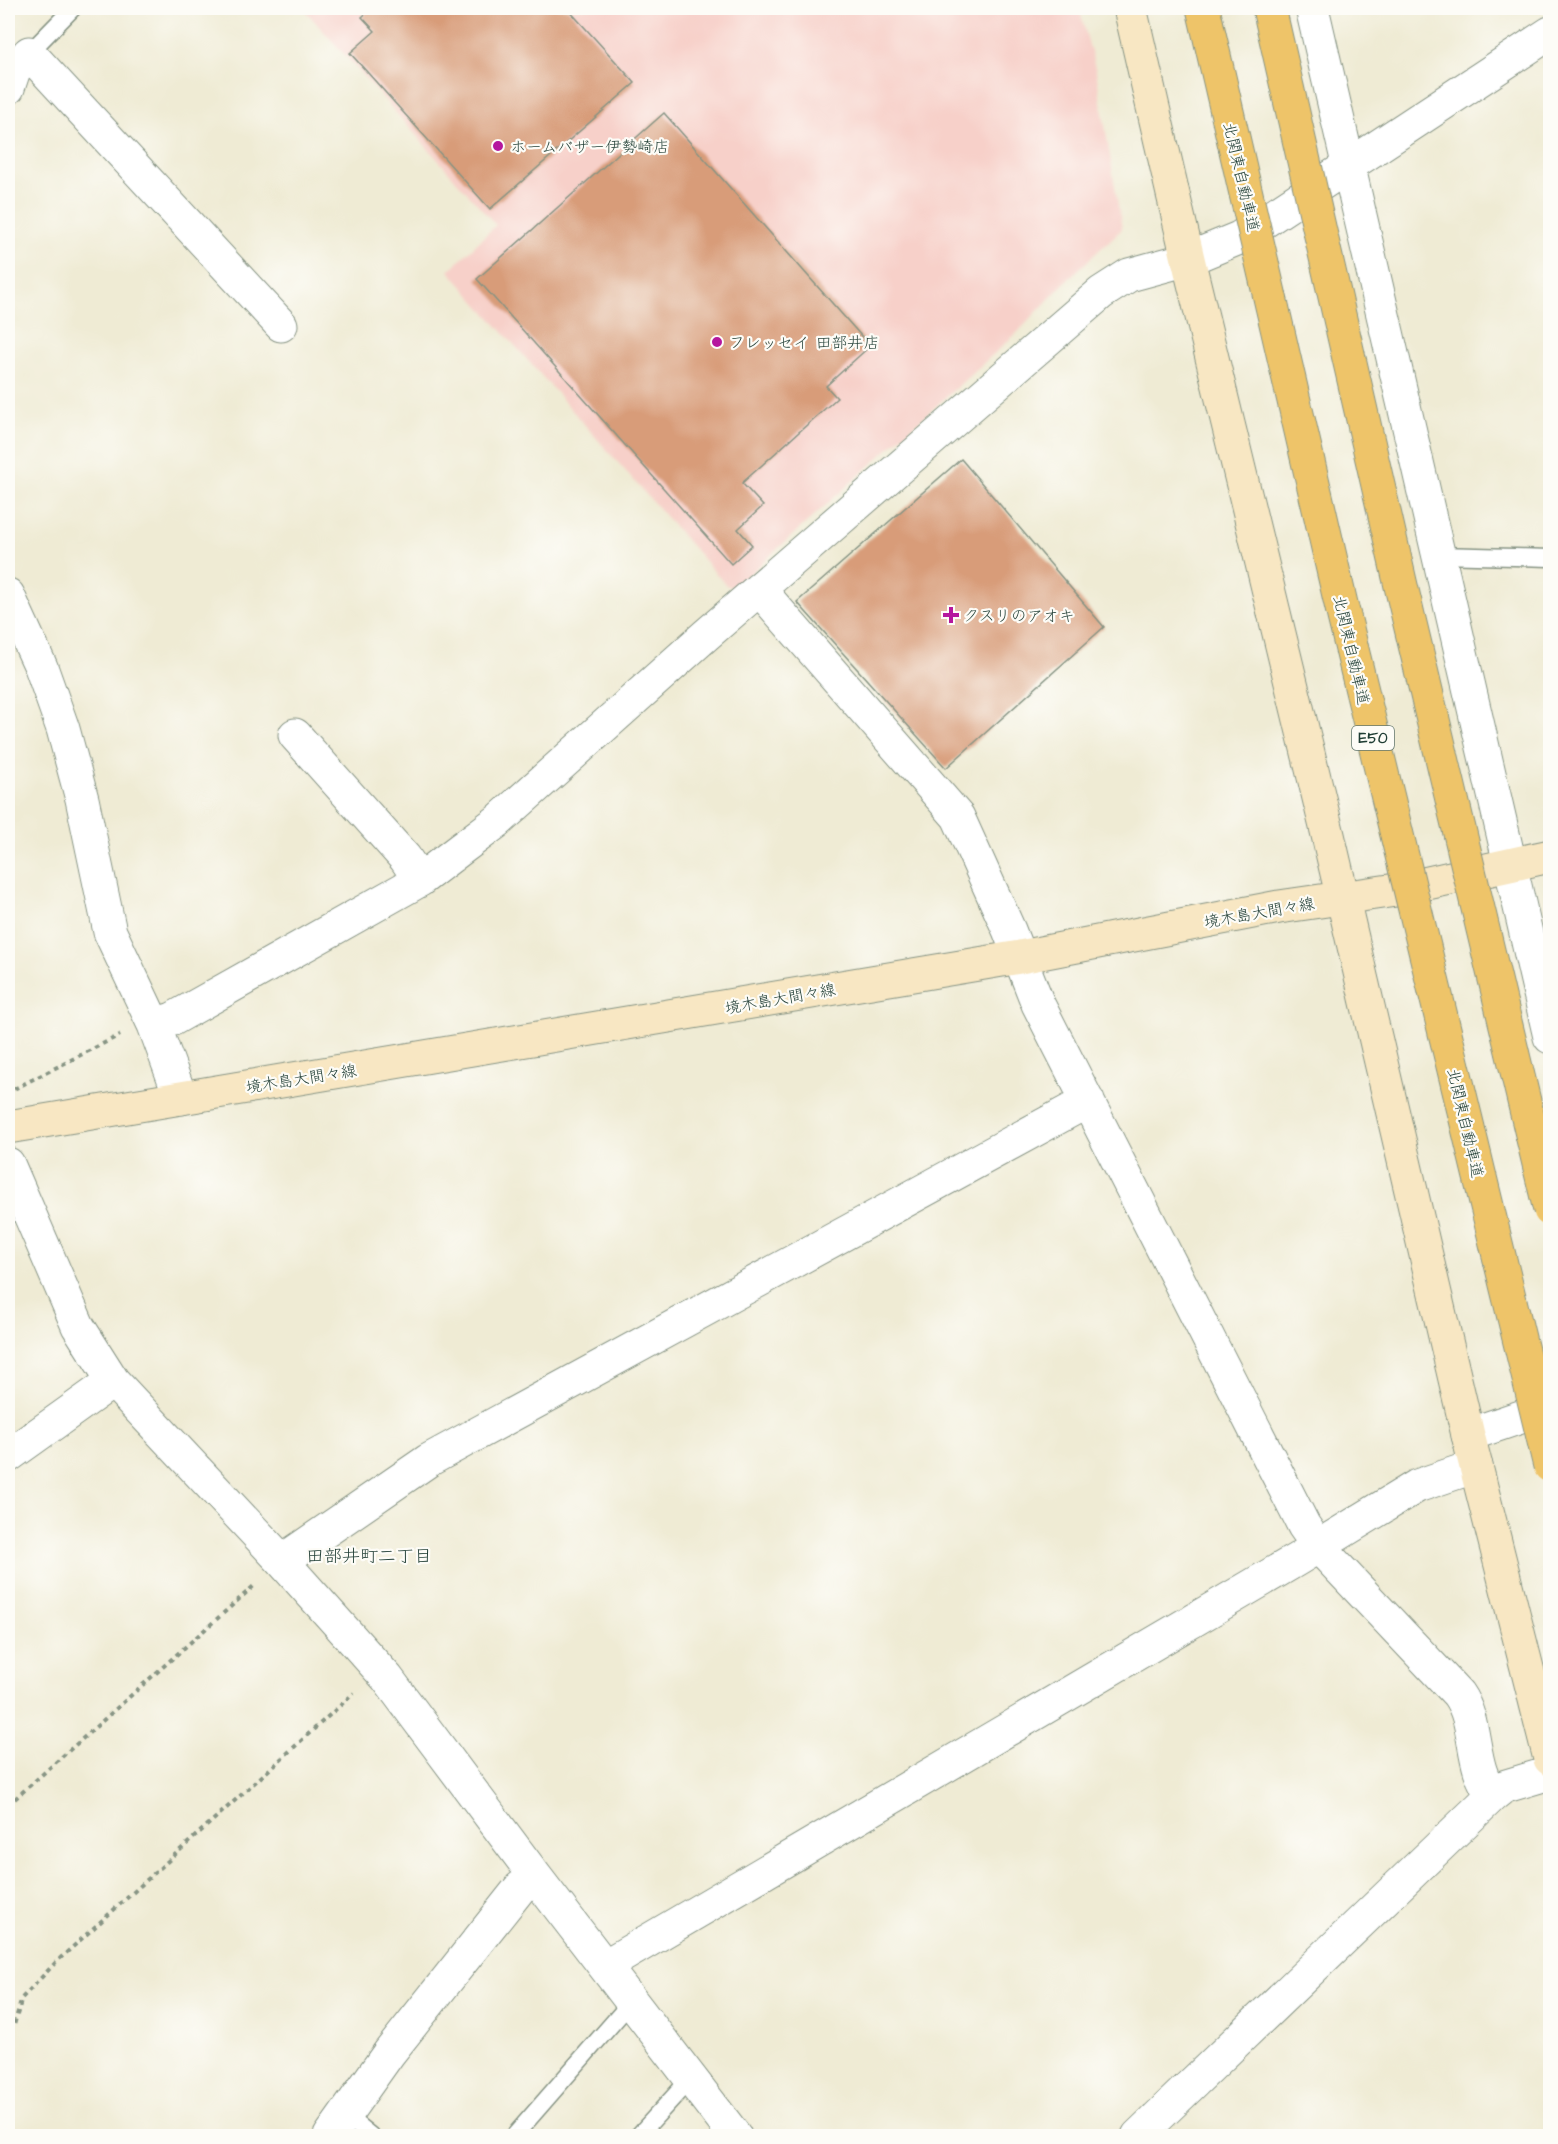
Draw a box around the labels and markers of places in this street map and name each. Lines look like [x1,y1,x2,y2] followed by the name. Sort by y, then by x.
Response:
[510,136,669,158] place label: ホームバザー伊勢崎店
[491,139,505,153] marker: ホームバザー伊勢崎店
[729,332,879,354] place label: フレッセイ 田部井店
[710,335,724,349] marker: フレッセイ 田部井店
[963,605,1075,627] place label: クスリのアオキ
[944,608,958,622] marker: クスリのアオキ

